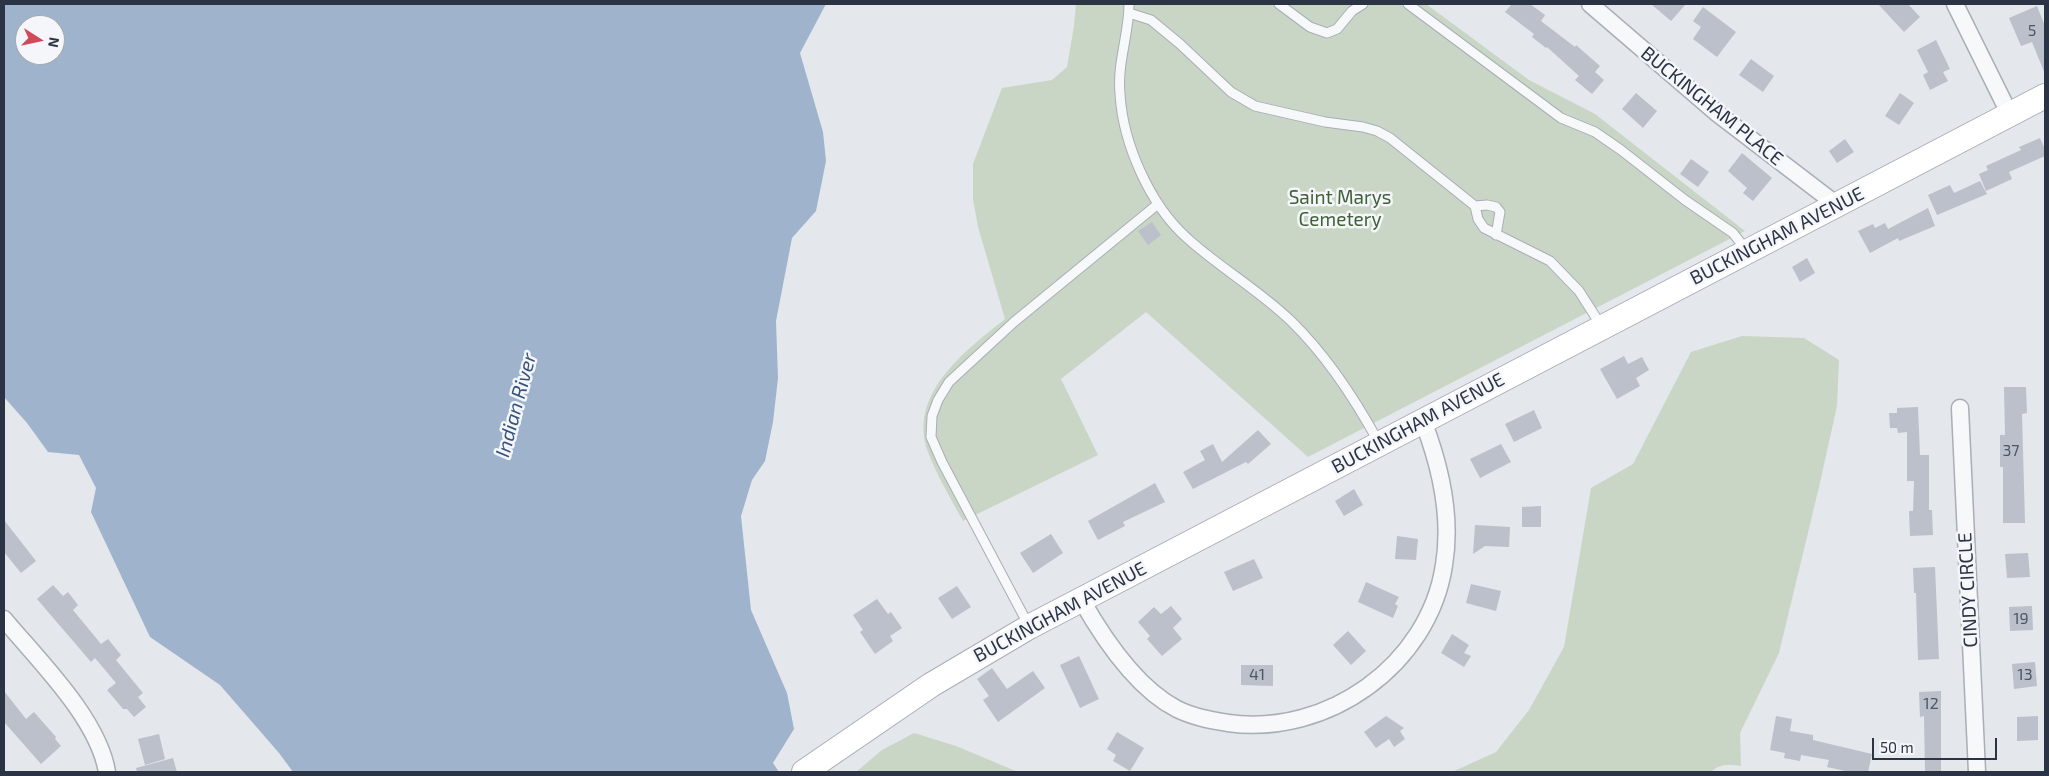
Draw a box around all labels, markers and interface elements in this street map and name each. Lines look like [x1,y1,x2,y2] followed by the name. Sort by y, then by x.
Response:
[15,15,65,65] north arrow
[2028,21,2036,41] house number: 5
[45,36,64,49] text: N
[1636,42,1788,170] street label: BUCKINGHAM PLACE
[1686,182,1868,290] street label: BUCKINGHAM AVENUE
[1289,187,1391,231] park label: Saint Marys Cemetery
[491,350,541,460] water label: Indian River
[1328,368,1508,478] street label: BUCKINGHAM AVENUE
[2002,441,2020,461] house number: 37
[1954,532,1982,648] street label: CINDY CIRCLE
[970,557,1150,667] street label: BUCKINGHAM AVENUE
[2013,609,2029,629] house number: 19
[1249,665,1265,685] house number: 41
[2017,665,2033,685] house number: 13
[1923,694,1939,714] house number: 12
[1874,728,1999,760] scale bar
[1880,738,1914,756] text: 50 m

